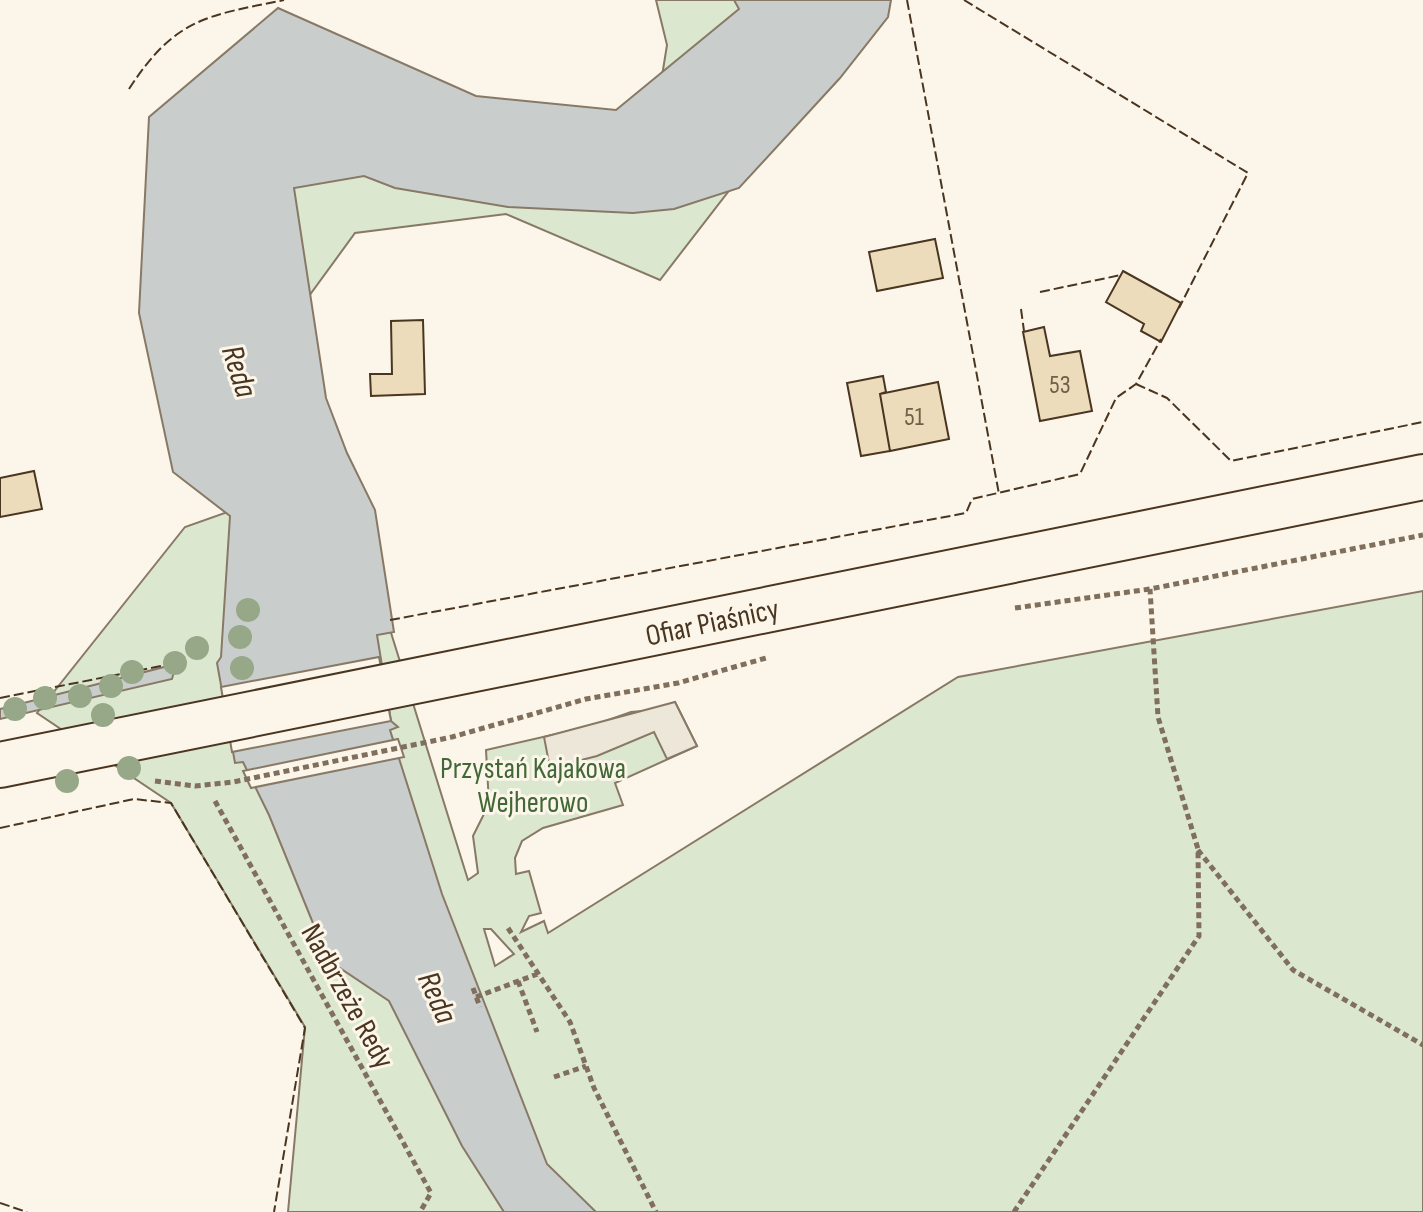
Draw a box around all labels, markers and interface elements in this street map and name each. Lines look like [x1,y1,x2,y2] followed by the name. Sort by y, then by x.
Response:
[212,340,265,403] water label: Reda
[1049,370,1071,401] house number: 53
[904,402,924,433] house number: 51
[642,591,782,655] street label: Ofiar Piaśnicy
[440,751,626,821] park label: Przystań Kajakowa Wejherowo
[293,918,402,1075] street label: Nadbrzeże Redy
[408,966,465,1030] water label: Reda

